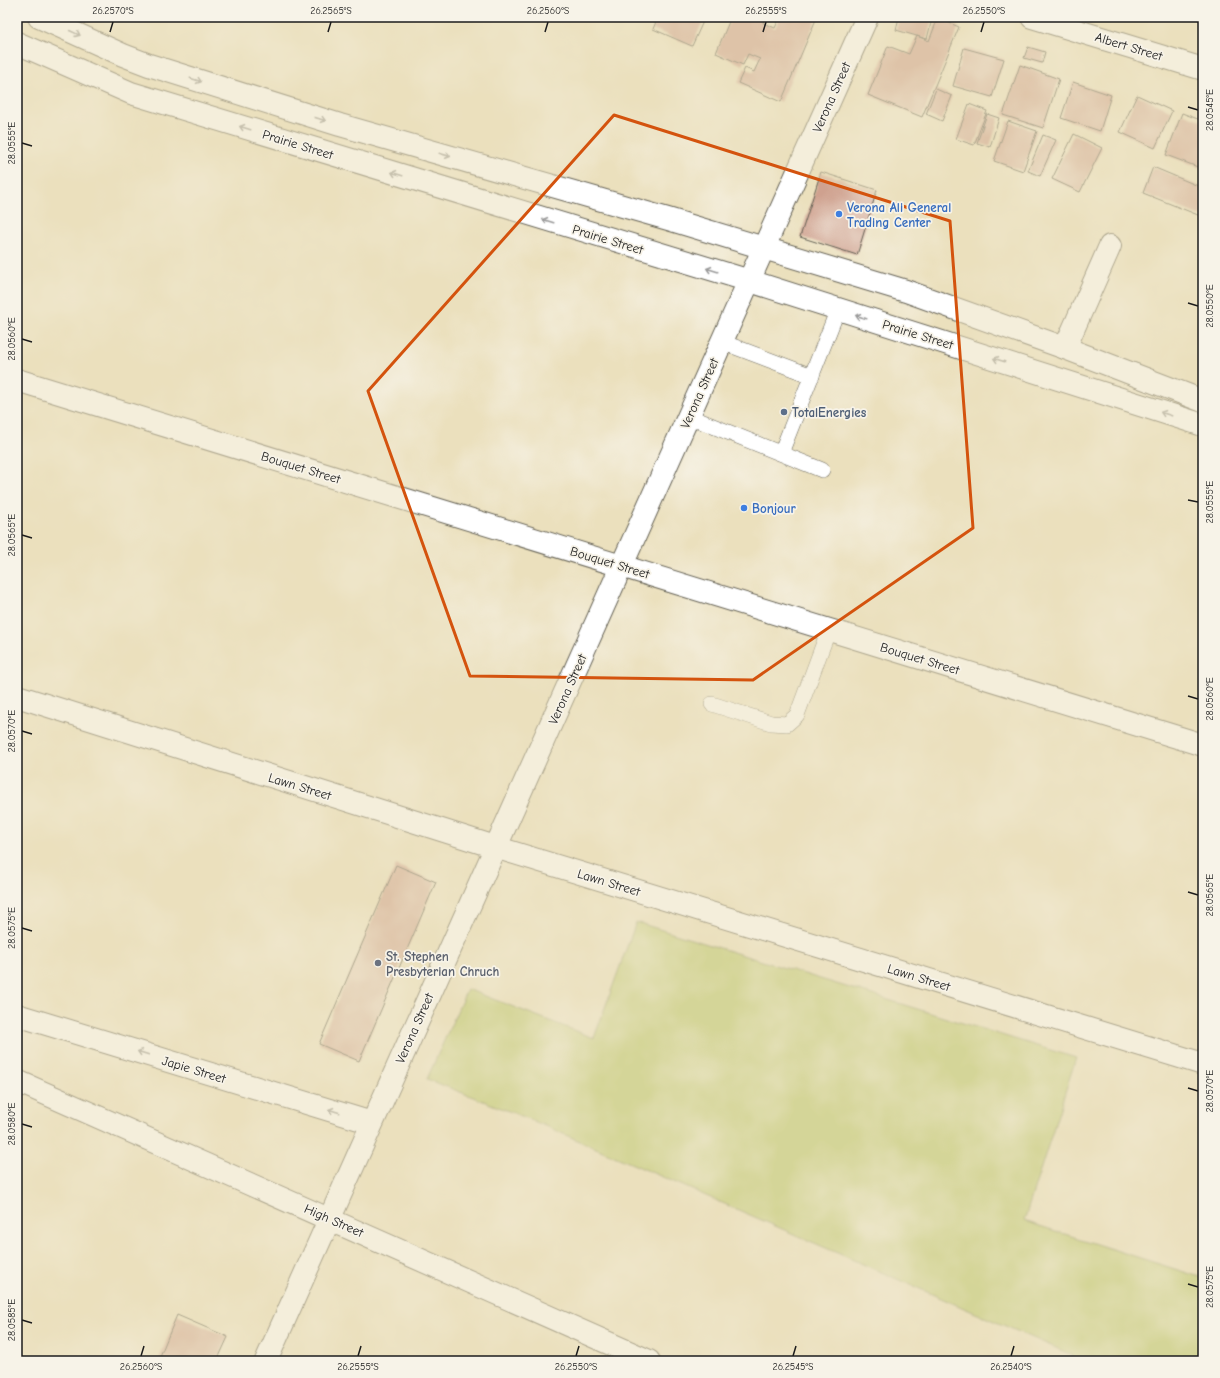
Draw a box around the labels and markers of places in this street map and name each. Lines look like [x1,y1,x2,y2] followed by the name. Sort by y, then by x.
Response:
[847,200,951,230] place label: Verona Ali General Trading Center
[834,209,844,219] marker: Verona Ali General Trading Center
[792,405,867,420] place label: TotalEnergies
[779,407,789,417] marker: TotalEnergies
[752,501,797,516] place label: Bonjour
[739,503,749,513] marker: Bonjour
[386,949,499,979] place label: St. Stephen Presbyterian Chruch
[373,958,383,968] marker: St. Stephen Presbyterian Chruch

